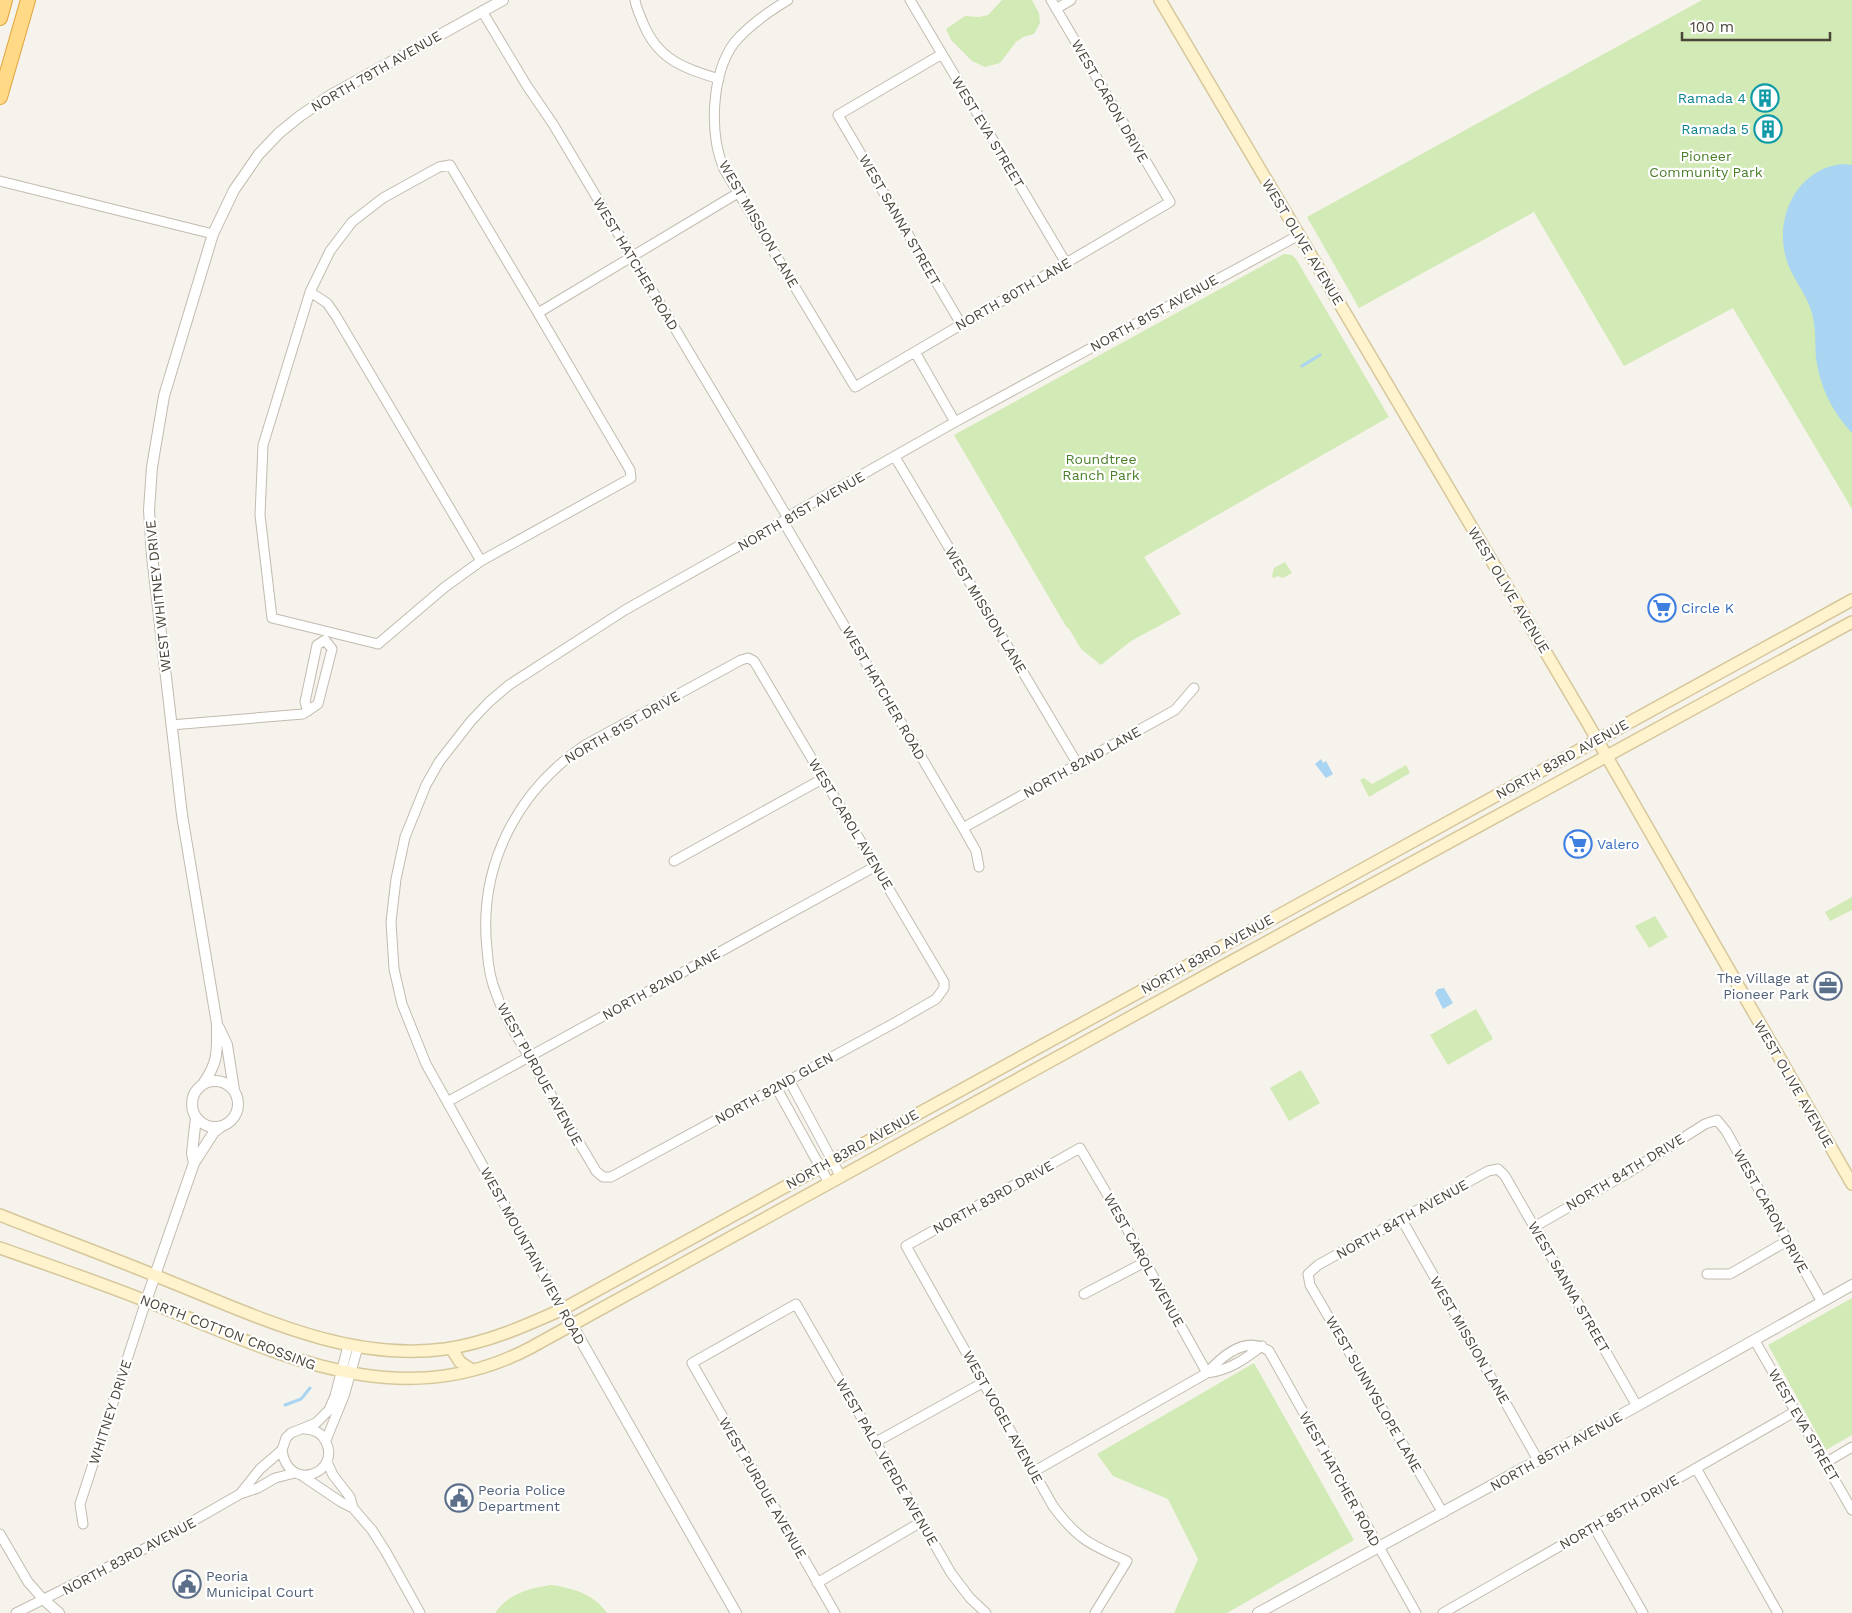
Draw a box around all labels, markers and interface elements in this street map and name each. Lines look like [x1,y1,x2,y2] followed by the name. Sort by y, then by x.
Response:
[1682,10,1830,42] scale bar
[1690,18,1734,36] text: 100 m
[308,27,444,115] street label: NORTH 79TH AVENUE
[1068,37,1152,165] street label: WEST CARON DRIVE
[948,73,1028,191] street label: WEST EVA STREET
[1750,83,1780,113] building icon: Ramada 4
[1678,90,1746,106] place label: Ramada 4
[1753,114,1783,144] building icon: Ramada 5
[1681,121,1749,137] place label: Ramada 5
[1649,148,1763,180] park label: Pioneer Community Park
[856,152,944,289] street label: WEST SANNA STREET
[716,158,802,291] street label: WEST MISSION LANE
[1259,176,1347,308] street label: WEST OLIVE AVENUE
[590,195,682,333] street label: WEST HATCHER ROAD
[952,254,1074,334] street label: NORTH 80TH LANE
[1087,271,1221,355] street label: NORTH 81ST AVENUE
[1062,451,1140,483] park label: Roundtree Ranch Park
[735,468,867,554] street label: NORTH 81ST AVENUE
[142,519,174,673] street label: WEST WHITNEY DRIVE
[1465,524,1553,656] street label: WEST OLIVE AVENUE
[942,544,1030,676] street label: WEST MISSION LANE
[1647,593,1677,623] supermarket icon: Circle K
[1681,600,1734,616] place label: Circle K
[839,623,929,763] street label: WEST HATCHER ROAD
[562,687,682,767] street label: NORTH 81ST DRIVE
[1493,716,1631,802] street label: NORTH 83RD AVENUE
[1020,723,1144,801] street label: NORTH 82ND LANE
[805,756,897,892] street label: WEST CAROL AVENUE
[1563,829,1593,859] supermarket icon: Valero
[1597,836,1639,852] place label: Valero
[1138,911,1276,997] street label: NORTH 83RD AVENUE
[599,945,723,1023] street label: NORTH 82ND LANE
[1717,970,1809,1002] place label: The Village at Pioneer Park
[1813,971,1843,1001] office icon: The Village at Pioneer Park
[494,1000,586,1148] street label: WEST PURDUE AVENUE
[1751,1017,1837,1151] street label: WEST OLIVE AVENUE
[712,1049,836,1127] street label: NORTH 82ND GLEN
[783,1106,921,1192] street label: NORTH 83RD AVENUE
[1563,1130,1687,1214] street label: NORTH 84TH DRIVE
[1730,1146,1812,1276] street label: WEST CARON DRIVE
[930,1157,1056,1237] street label: NORTH 83RD DRIVE
[477,1165,589,1347] street label: WEST MOUNTAIN VIEW ROAD
[1333,1176,1471,1262] street label: NORTH 84TH AVENUE
[1101,1190,1187,1330] street label: WEST CAROL AVENUE
[1525,1219,1613,1356] street label: WEST SANNA STREET
[1427,1274,1513,1407] street label: WEST MISSION LANE
[138,1291,318,1373] street label: NORTH COTTON CROSSING
[1323,1313,1425,1475] street label: WEST SUNNYSLOPE LANE
[960,1348,1046,1486] street label: WEST VOGEL AVENUE
[86,1358,135,1466] street label: WHITNEY DRIVE
[1765,1366,1843,1484] street label: WEST EVA STREET
[833,1376,941,1548] street label: WEST PALO VERDE AVENUE
[1487,1408,1625,1494] street label: NORTH 85TH AVENUE
[1296,1409,1384,1549] street label: WEST HATCHER ROAD
[716,1415,810,1561] street label: WEST PURDUE AVENUE
[1556,1471,1682,1553] street label: NORTH 85TH DRIVE
[478,1482,565,1514] place label: Peoria Police Department
[444,1483,474,1513] public building icon: Peoria Police Department
[59,1514,199,1598] street label: NORTH 83RD AVENUE
[206,1568,314,1600] place label: Peoria Municipal Court
[172,1569,202,1599] public building icon: Peoria Municipal Court

